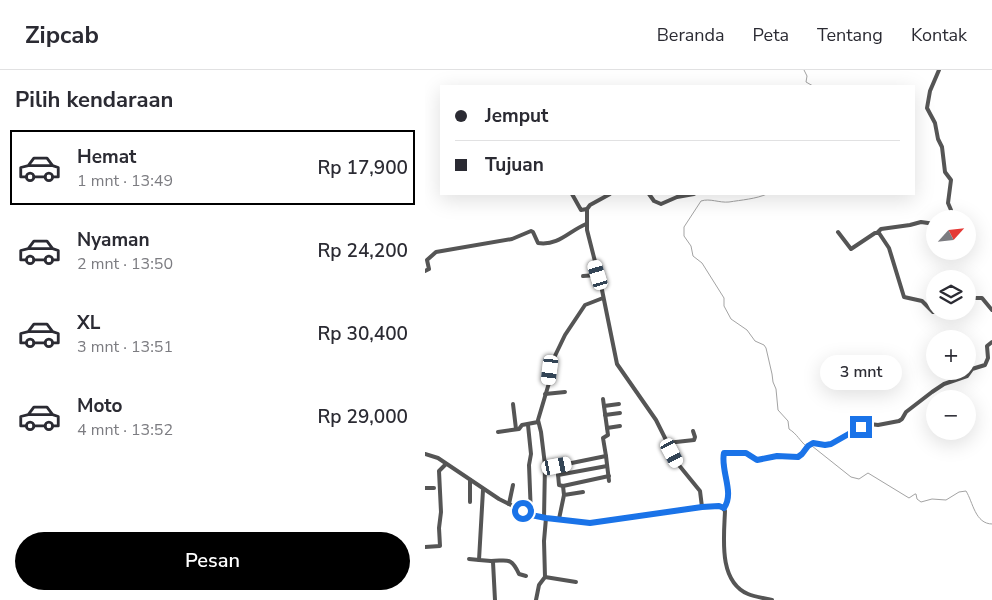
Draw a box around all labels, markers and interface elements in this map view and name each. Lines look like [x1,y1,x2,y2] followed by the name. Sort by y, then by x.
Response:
[25,19,99,51] text: Zipcab
[657,23,725,47] text: Beranda
[753,23,789,47] text: Peta
[817,23,883,47] text: Tentang
[911,23,967,47] text: Kontak
[15,85,173,115] text: Pilih kendaraan
[485,103,548,129] text: Jemput
[77,144,136,170] text: Hemat
[17,145,62,190] icon: car
[485,152,544,178] text: Tujuan
[317,155,408,181] text: Rp 17,900
[77,170,173,192] text: 1 mnt · 13:49
[926,210,976,260] north arrow
[926,210,976,440] map controls
[77,227,150,253] text: Nyaman
[17,228,62,273] icon: car
[317,238,408,264] text: Rp 24,200
[77,253,173,275] text: 2 mnt · 13:50
[586,258,609,292] car
[926,270,976,320] button: layers
[77,310,100,336] text: XL
[17,311,62,356] icon: car
[317,321,408,347] text: Rp 30,400
[926,330,976,380] button: +
[77,336,173,358] text: 3 mnt · 13:51
[540,354,559,386] car
[820,354,902,390] callout: 3 mnt
[840,361,882,383] text: 3 mnt
[926,390,976,440] button: −
[77,393,123,419] text: Moto
[17,394,62,439] icon: car
[317,404,408,430] text: Rp 29,000
[850,416,872,438] route end
[77,419,173,441] text: 4 mnt · 13:52
[658,436,685,470] car
[540,456,573,476] car
[512,500,534,522] route start
[15,532,410,590] button: Pesan

